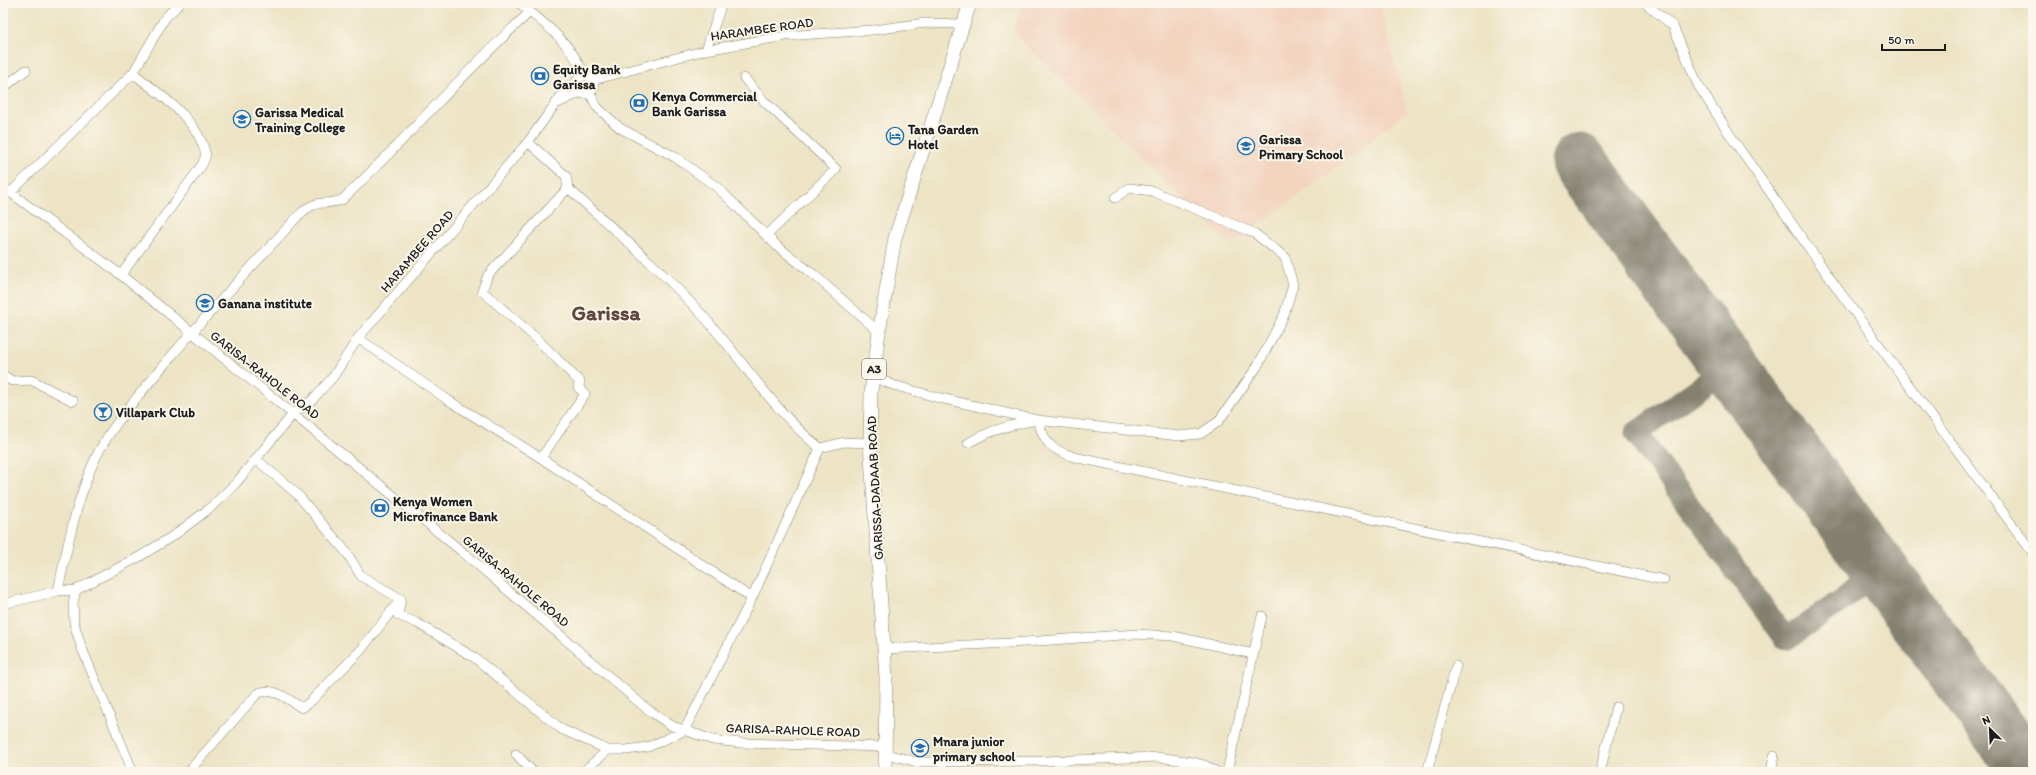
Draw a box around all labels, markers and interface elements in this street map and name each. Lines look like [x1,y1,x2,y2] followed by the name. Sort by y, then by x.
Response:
[710,14,815,44] street label: HARAMBEE ROAD
[1882,26,1945,52] scale bar
[1888,33,1914,47] text: 50 m
[553,62,621,92] place label: Equity Bank Garissa
[530,66,550,86] bank icon: Equity Bank Garissa
[652,89,757,119] place label: Kenya Commercial Bank Garissa
[629,93,649,113] bank icon: Kenya Commercial Bank Garissa
[254,105,345,136] place label: Garissa Medical Training College
[232,109,252,129] school or university icon: Garissa Medical Training College
[907,122,979,152] place label: Tana Garden Hotel
[885,126,905,146] hotel icon: Tana Garden Hotel
[1259,132,1343,163] place label: Garissa Primary School
[1236,136,1256,156] school or university icon: Garissa Primary School
[377,207,457,295] street label: HARAMBEE ROAD
[195,293,215,313] school or university icon: Ganana institute
[218,296,312,311] place label: Ganana institute
[572,300,642,325] district label: Garissa
[207,328,323,422] street label: GARISA-RAHOLE ROAD
[862,359,886,379] road number: A3
[93,402,113,422] bar icon: Villapark Club
[116,405,195,421] place label: Villapark Club
[864,415,886,560] street label: GARISSA-DADAAB ROAD
[393,494,498,524] place label: Kenya Women Microfinance Bank
[370,498,390,518] bank icon: Kenya Women Microfinance Bank
[460,532,572,630] street label: GARISA-RAHOLE ROAD
[1970,709,2010,749] north arrow
[1980,713,1992,728] text: N
[725,720,861,740] street label: GARISA-RAHOLE ROAD
[932,734,1015,765] place label: Mnara junior primary school
[910,738,930,758] school or university icon: Mnara junior primary school

